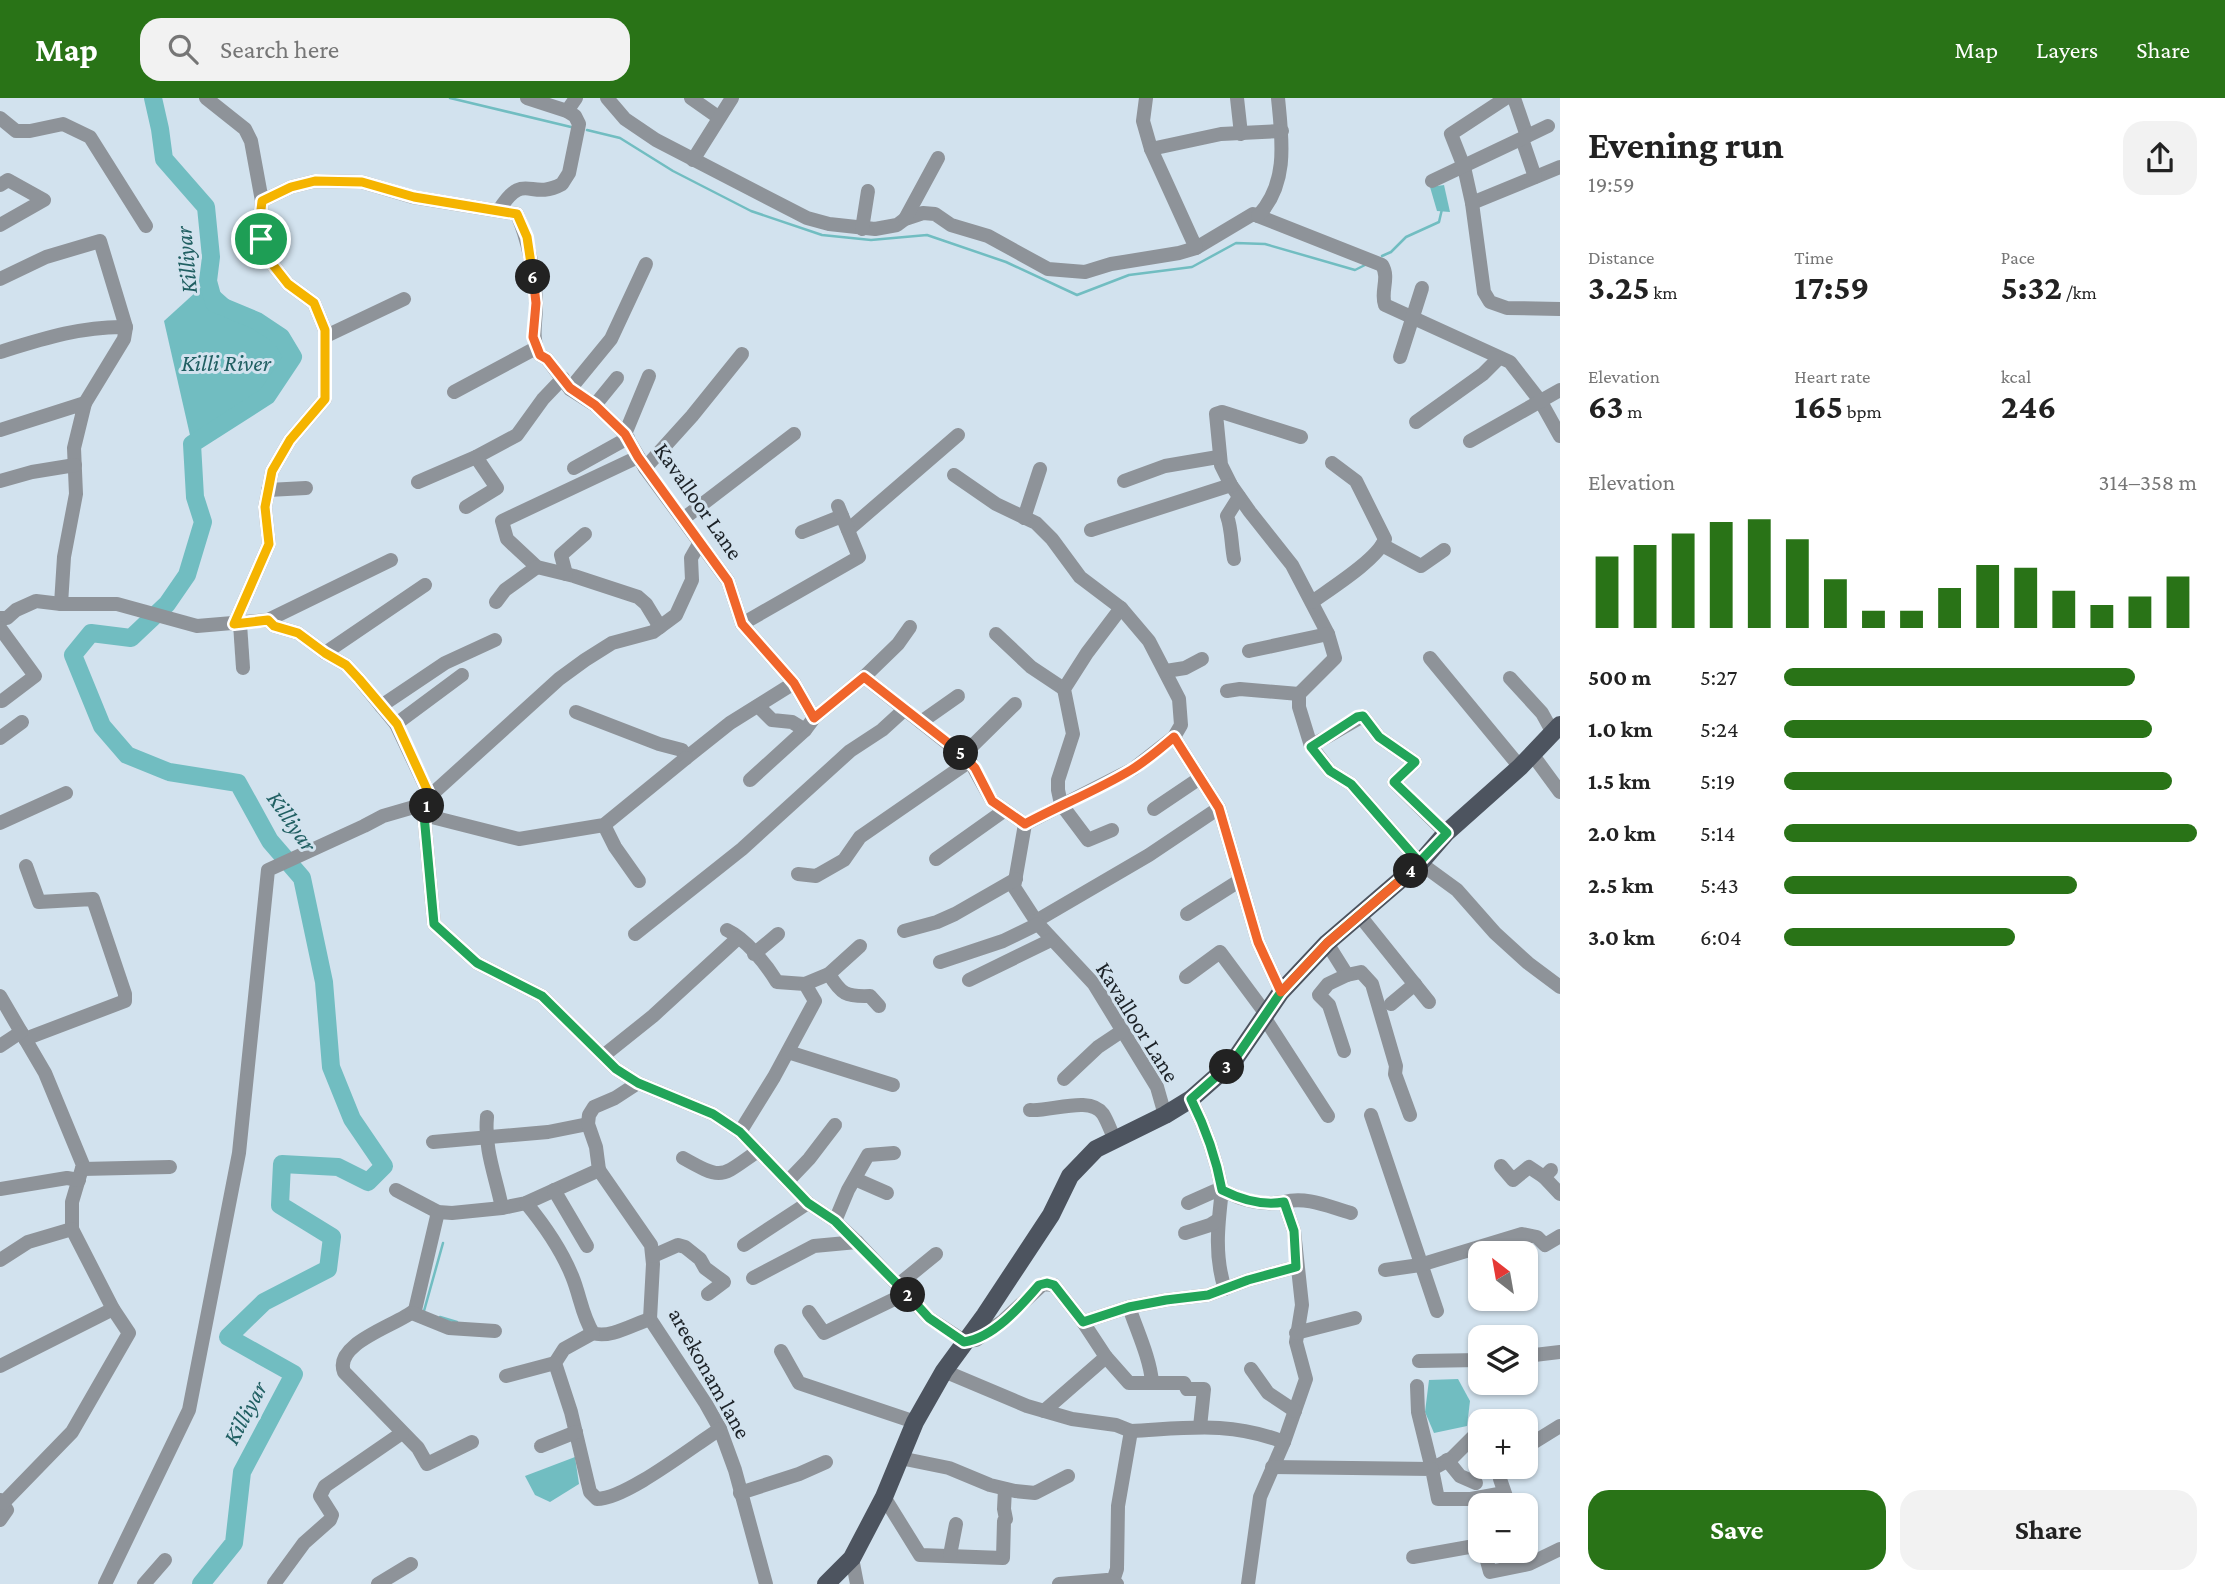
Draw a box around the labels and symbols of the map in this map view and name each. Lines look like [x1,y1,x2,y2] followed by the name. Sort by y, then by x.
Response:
[231,209,291,269] pin
[169,225,202,295] water label: Killiyar
[516,260,550,294] pin: 6
[181,349,271,376] water label: Killi River
[649,438,749,564] street label: Kavalloor Lane
[944,736,978,770] pin: 5
[262,785,323,857] water label: Killiyar
[410,788,444,824] pin: 1
[1394,854,1428,888] pin: 4
[1091,957,1185,1087] street label: Kavalloor Lane
[1210,1049,1244,1084] pin: 3
[1468,1241,1538,1311] north arrow
[890,1278,926,1312] pin: 2
[663,1303,757,1443] street label: areekonam lane
[217,1376,273,1449] water label: Killiyar

